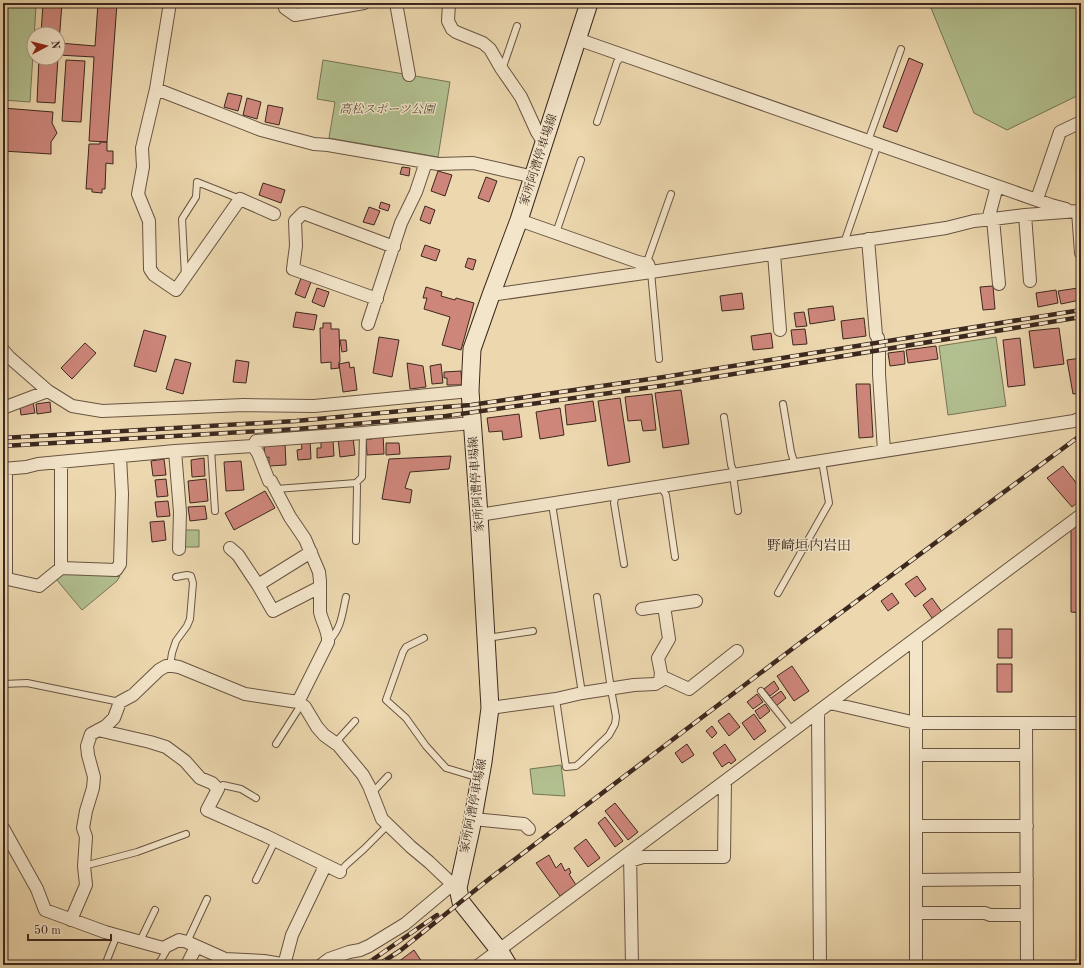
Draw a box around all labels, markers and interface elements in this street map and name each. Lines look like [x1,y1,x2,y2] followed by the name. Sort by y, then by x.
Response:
[26,26,66,66] north arrow
[48,40,60,50] text: N
[339,102,437,116] park label: 高松スポーツ公園
[517,112,560,208] street label: 家所阿漕停車場線
[466,436,486,532] street label: 家所阿漕停車場線
[767,538,851,553] district label: 野崎垣内岩田
[457,757,489,854] street label: 家所阿漕停車場線
[28,916,111,942] scale bar
[34,924,61,937] text: 50 m

